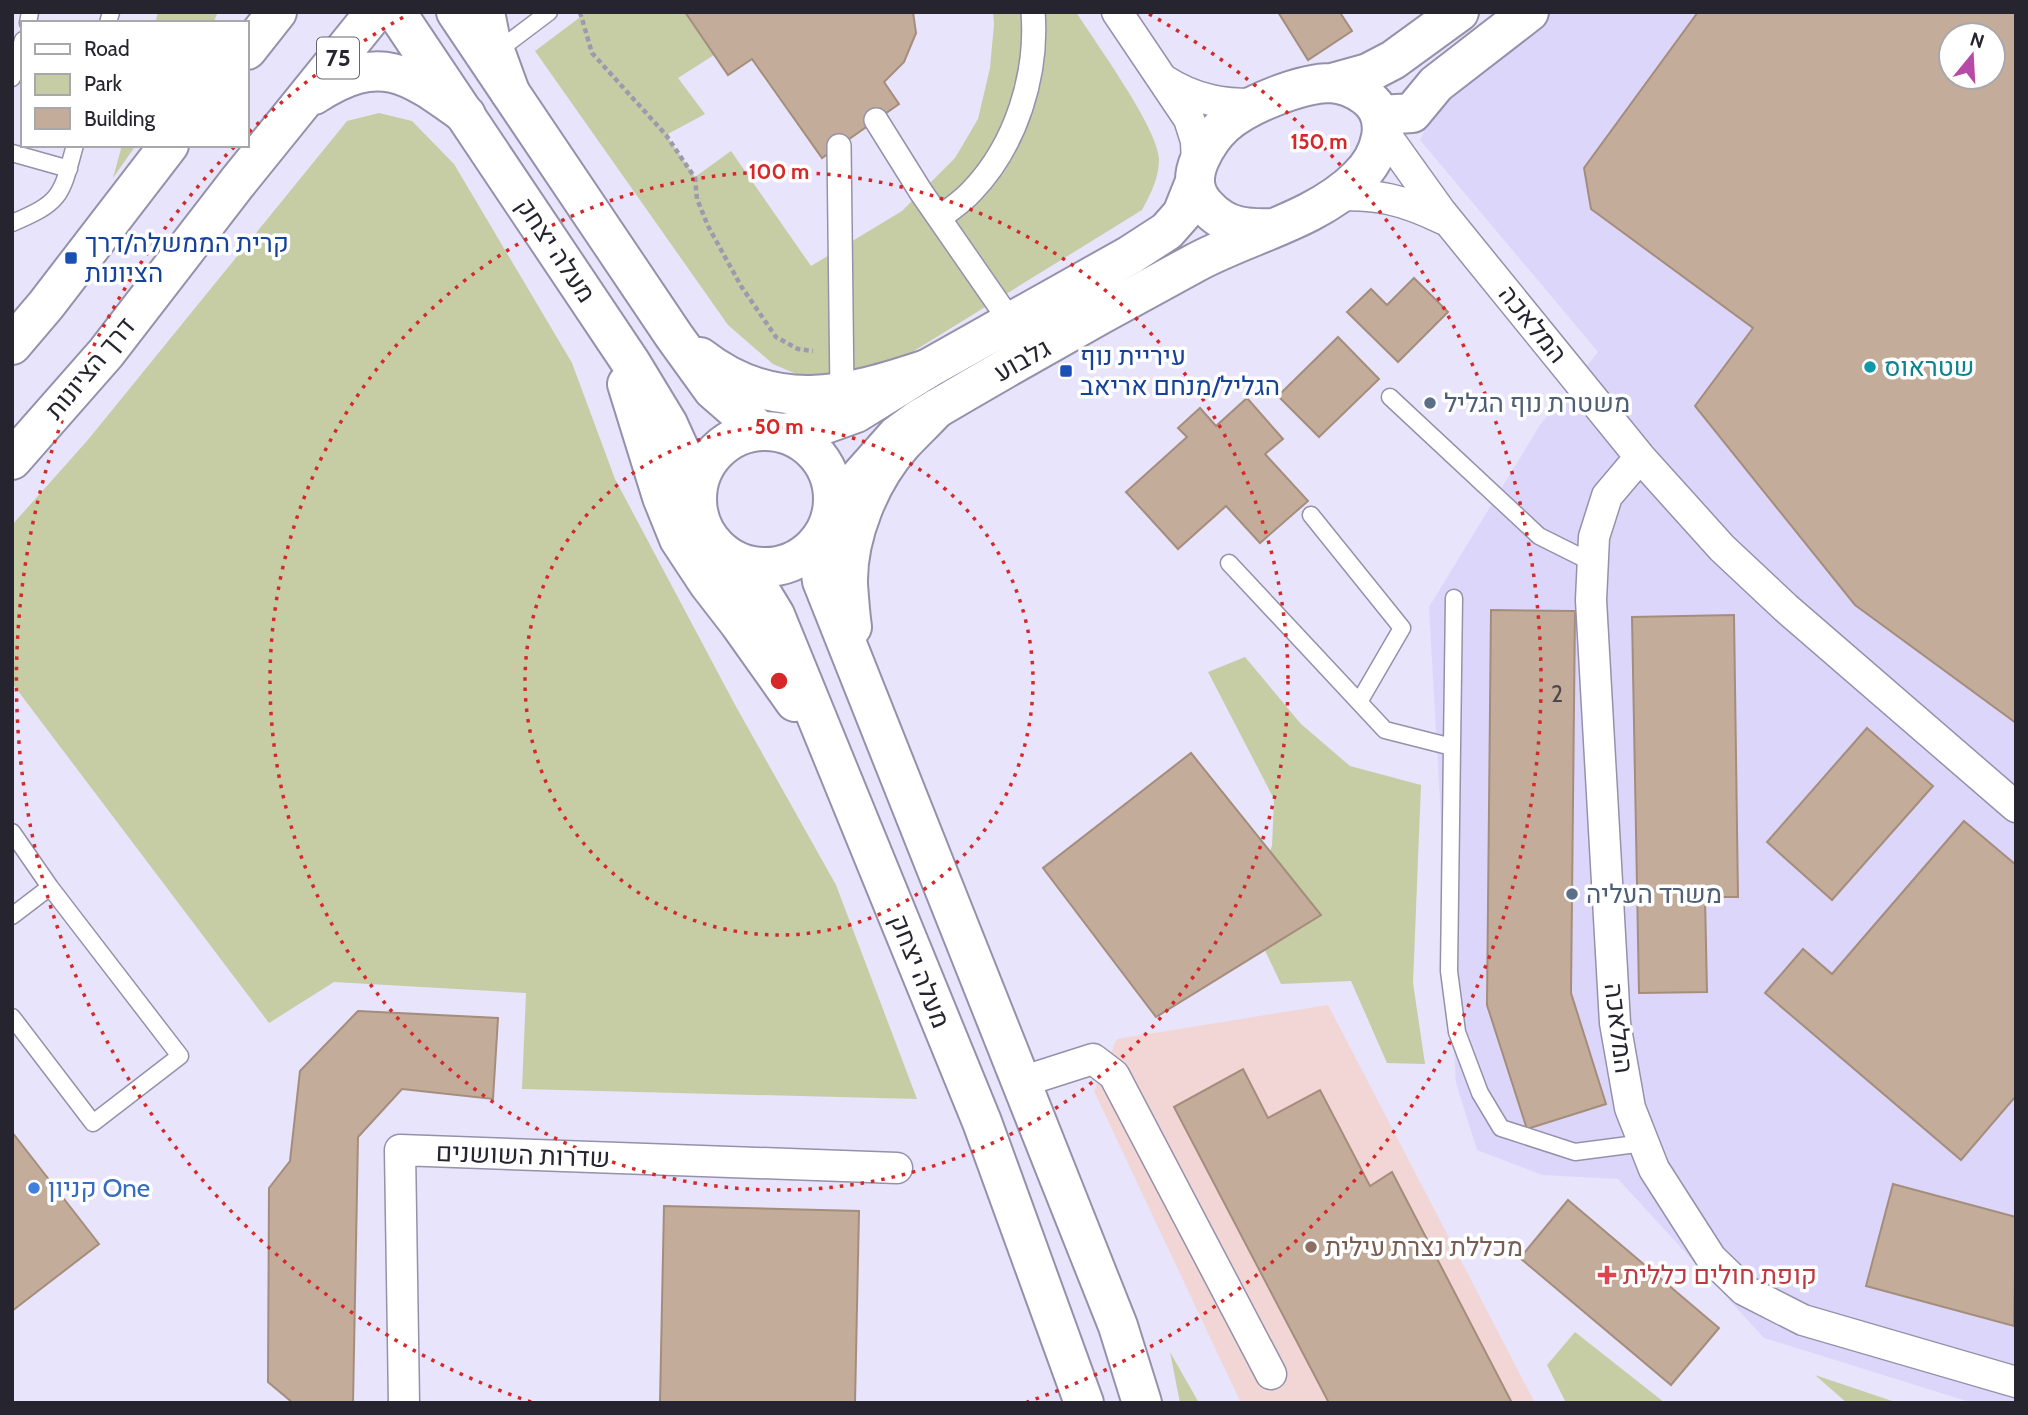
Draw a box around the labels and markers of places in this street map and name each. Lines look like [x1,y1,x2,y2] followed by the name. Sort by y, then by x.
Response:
[85,227,289,289] place label: קרית הממשלה/דרך הציונות
[63,250,79,266] marker: קרית הממשלה/דרך הציונות
[1080,340,1280,402] place label: עיריית נוף הגליל/מנחם אריאב
[1884,351,1974,383] place label: שטראוס
[1862,359,1878,375] marker: שטראוס
[1058,363,1074,379] marker: עיריית נוף הגליל/מנחם אריאב
[1444,387,1630,419] place label: משטרת נוף הגליל
[1422,395,1438,411] marker: משטרת נוף הגליל
[767,669,791,693] centre of rings
[1586,878,1722,910] place label: משרד העליה
[1564,886,1580,902] marker: משרד העליה
[48,1172,150,1204] place label: קניון One
[26,1180,42,1196] marker: קניון One
[1325,1231,1523,1263] place label: מכללת נצרת עילית
[1303,1239,1319,1255] marker: מכללת נצרת עילית
[1623,1259,1817,1291] place label: קופת חולים כללית
[1597,1265,1617,1285] marker: קופת חולים כללית

